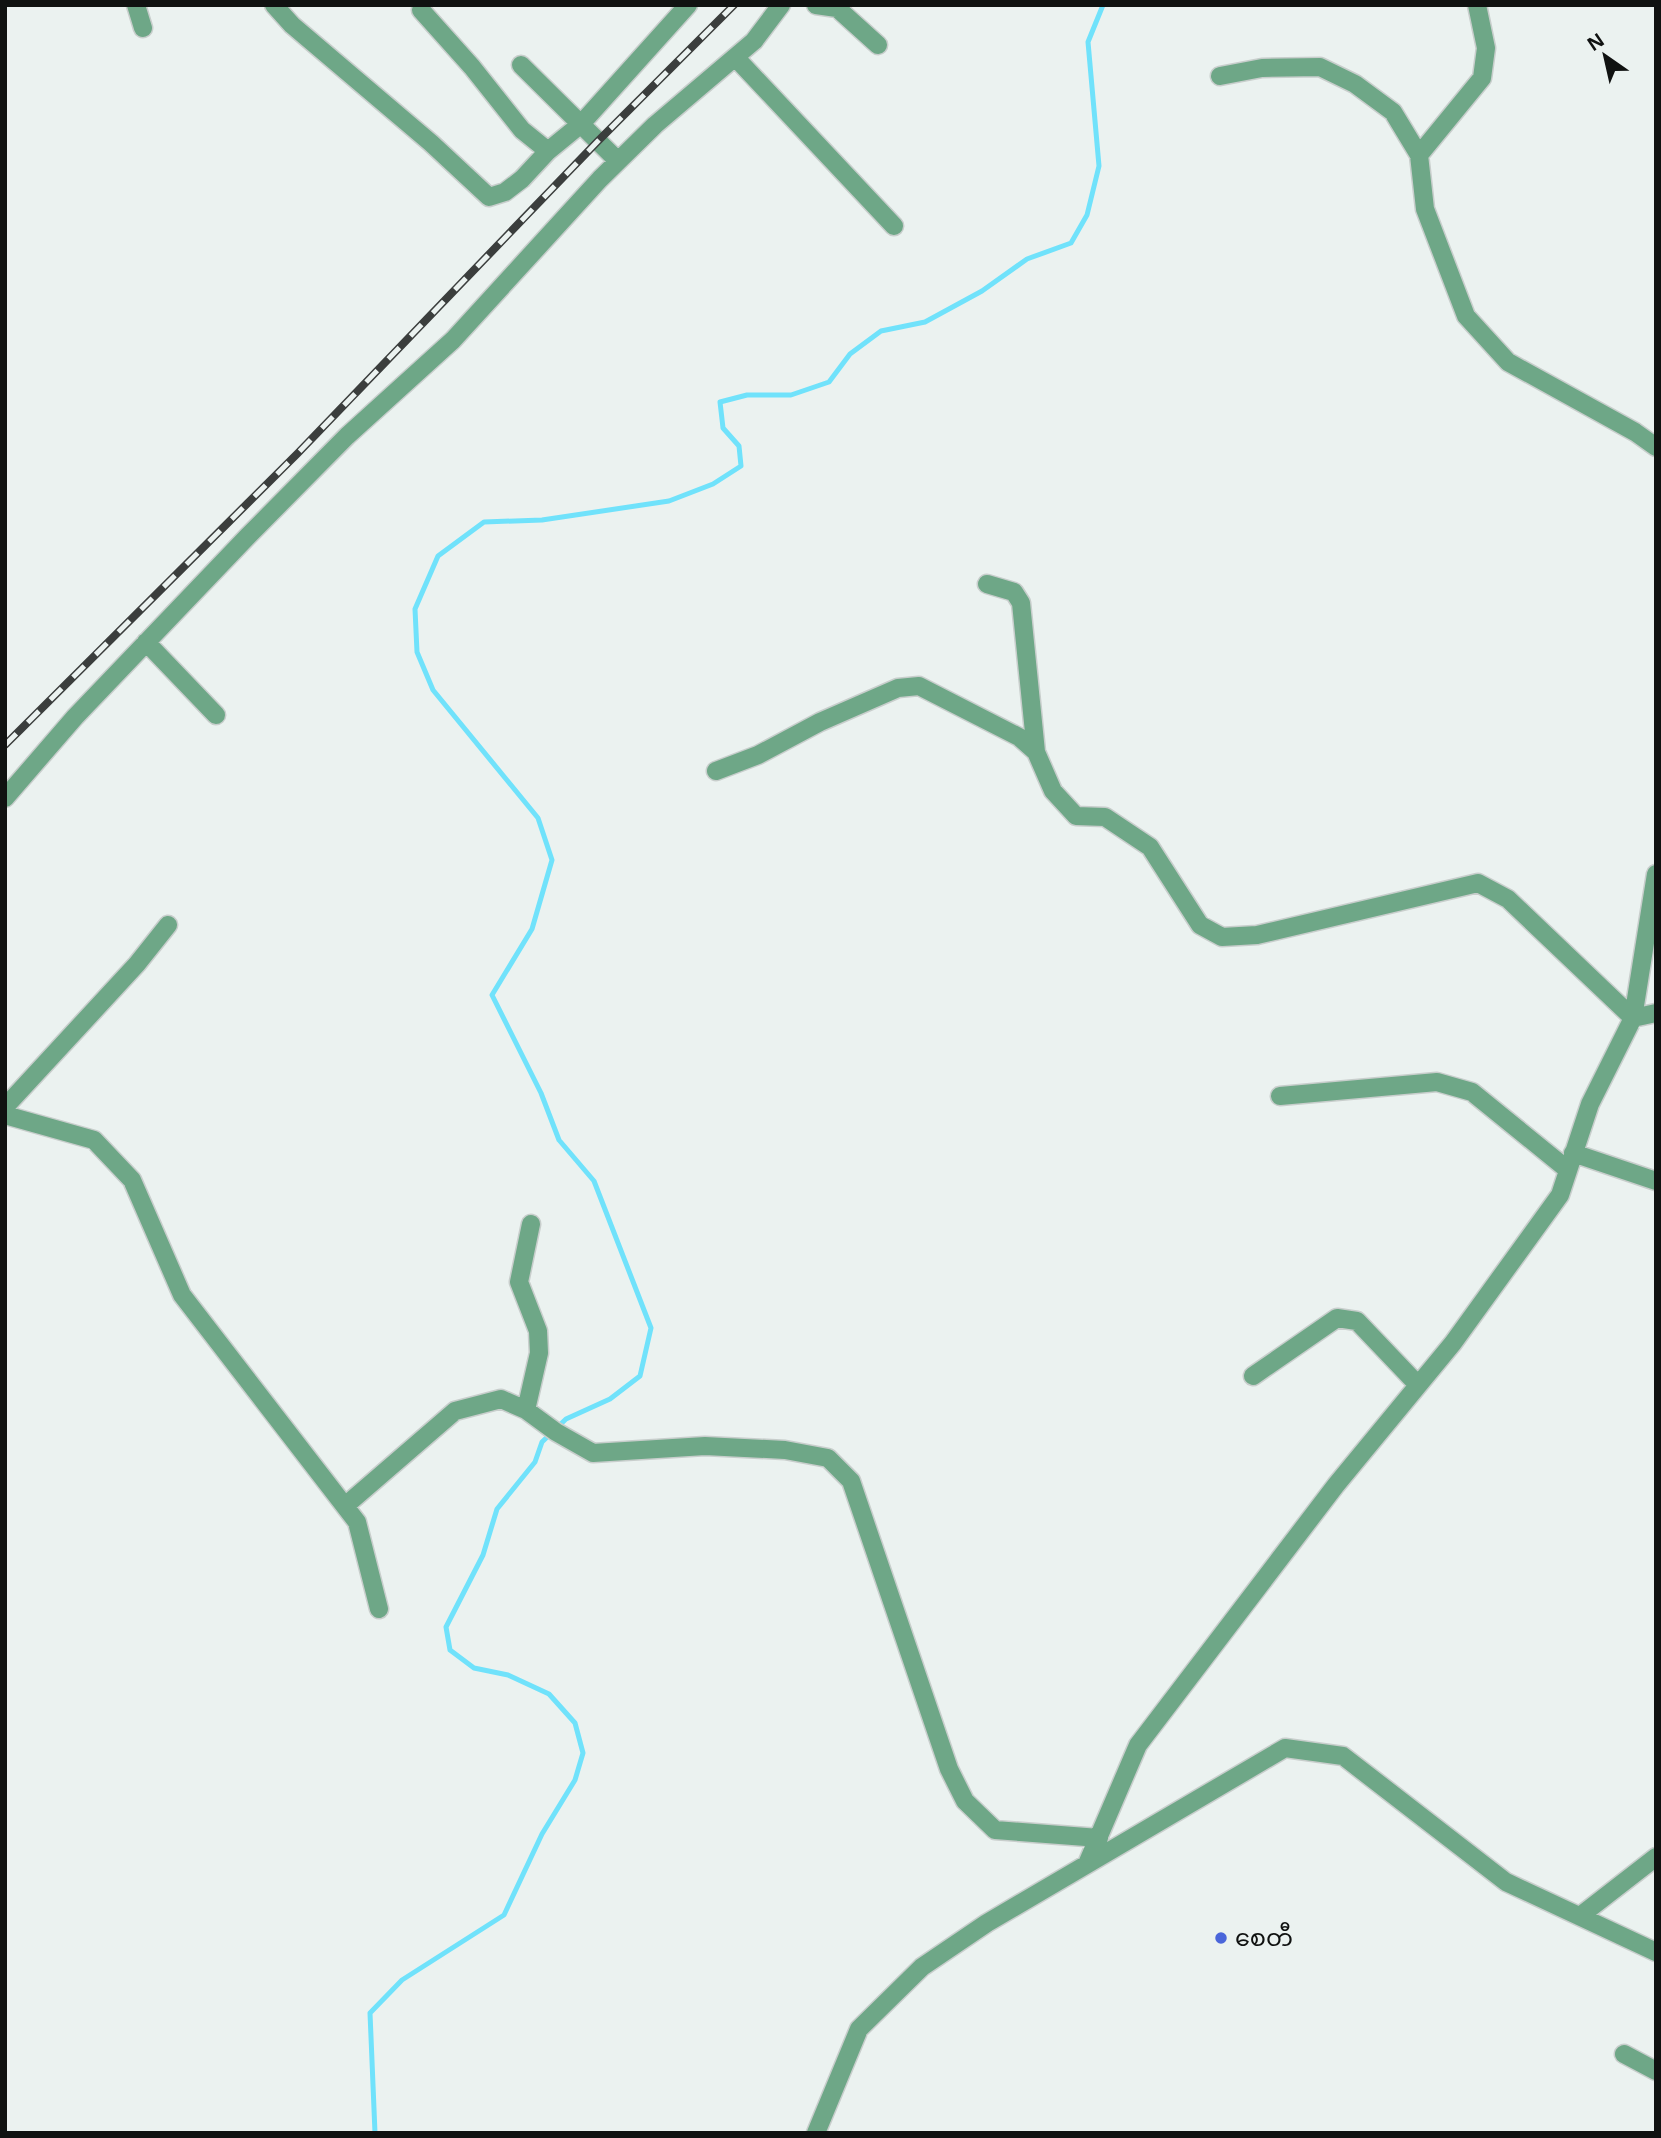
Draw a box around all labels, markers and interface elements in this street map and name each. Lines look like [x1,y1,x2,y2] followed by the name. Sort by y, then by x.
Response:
[1570,21,1640,91] north arrow
[1582,27,1609,57] text: N
[1235,1920,1293,1953] place label: စေတီ
[1213,1930,1229,1946] marker: စေတီ

